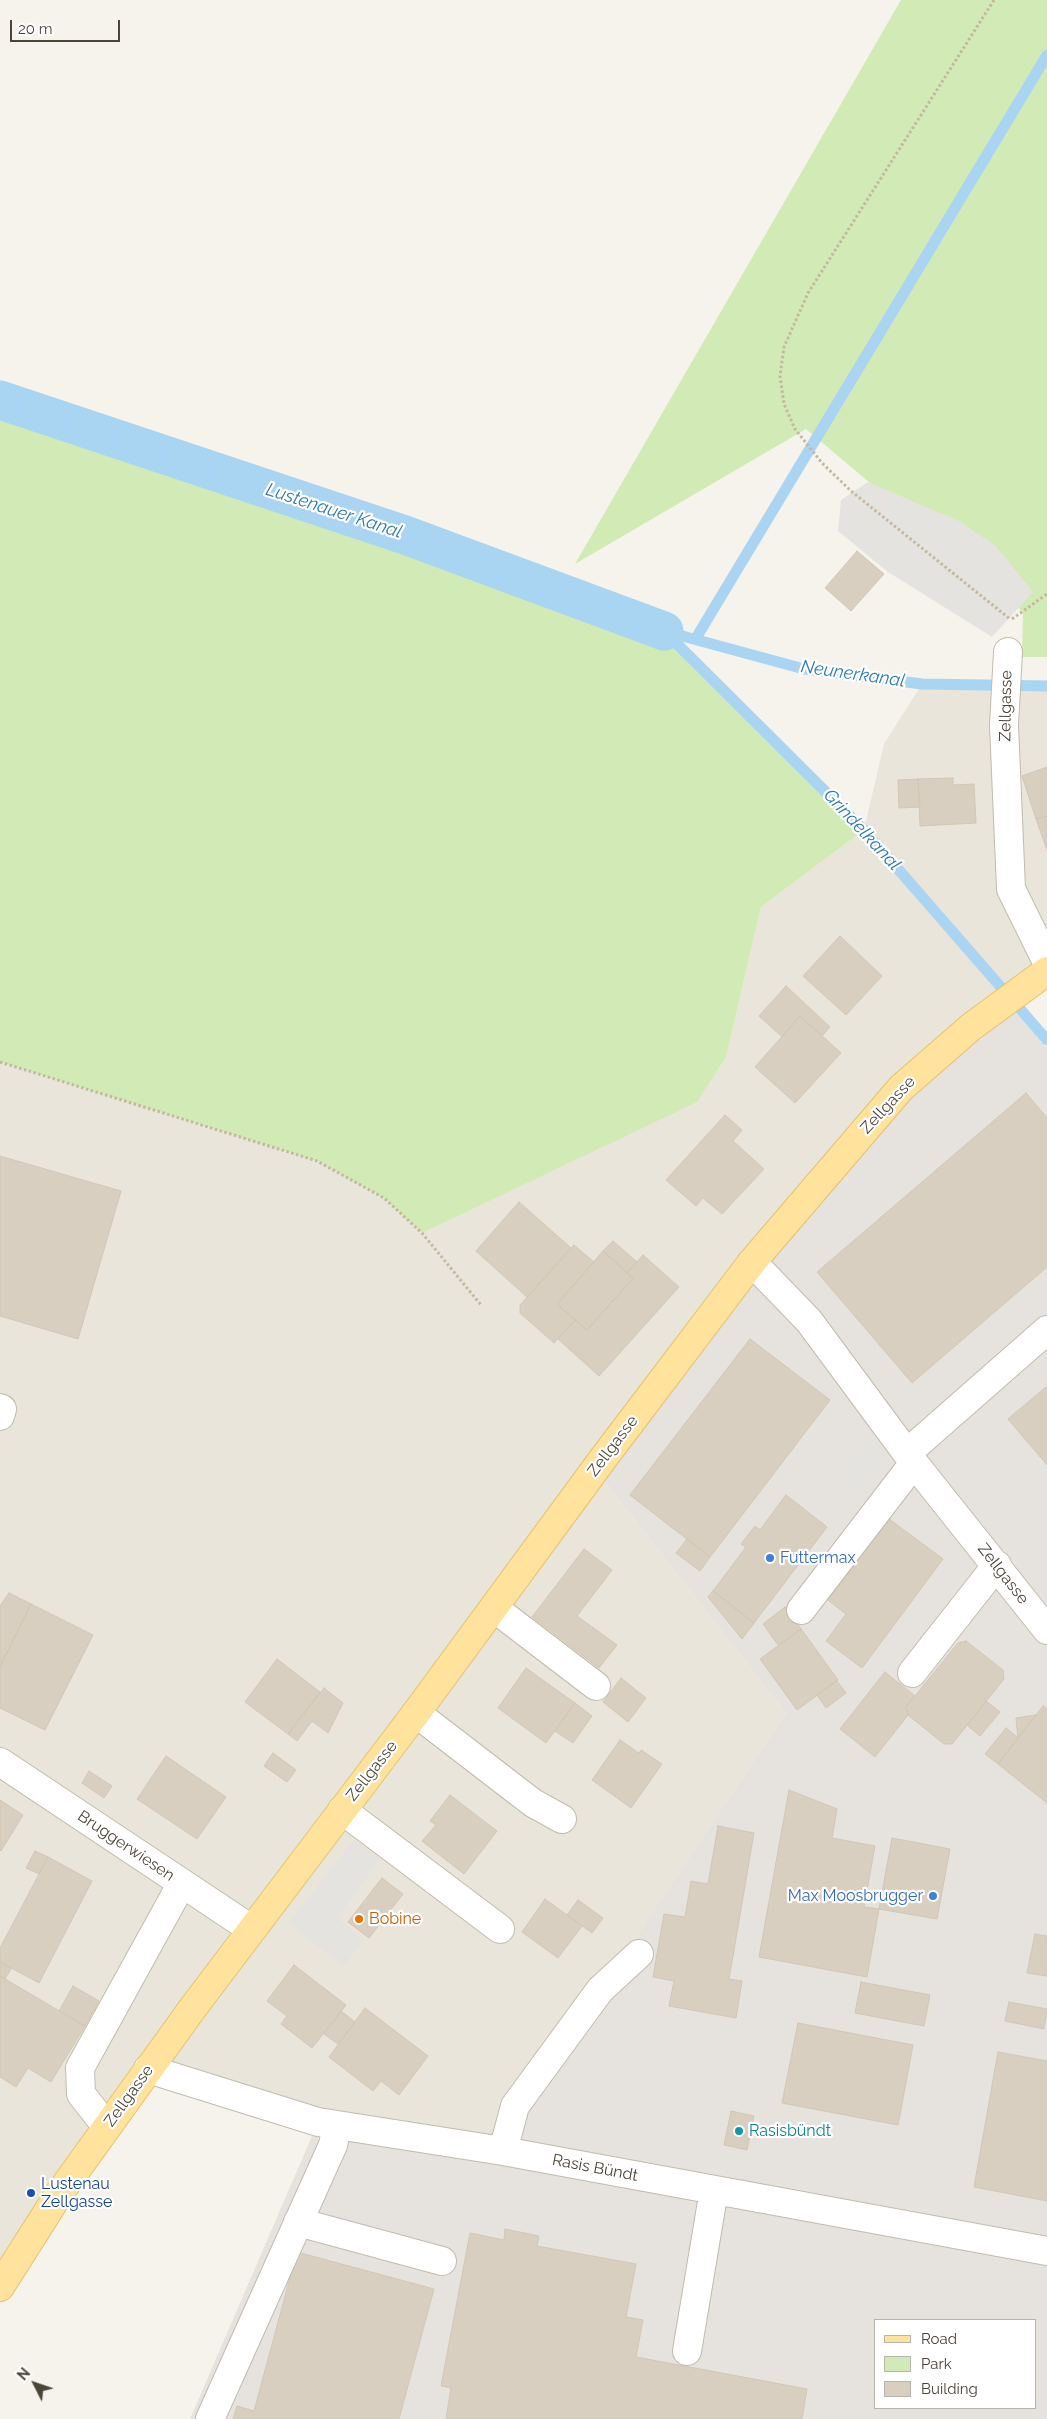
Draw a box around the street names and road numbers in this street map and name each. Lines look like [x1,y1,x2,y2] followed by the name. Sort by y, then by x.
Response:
[996,670,1016,742] street label: Zellgasse
[857,1072,919,1138] street label: Zellgasse
[584,1412,642,1480] street label: Zellgasse
[973,1540,1033,1608] street label: Zellgasse
[342,1737,402,1805] street label: Zellgasse
[74,1806,178,1886] street label: Bruggerwiesen
[100,2061,158,2131] street label: Zellgasse
[551,2150,639,2186] street label: Rasis Bündt

